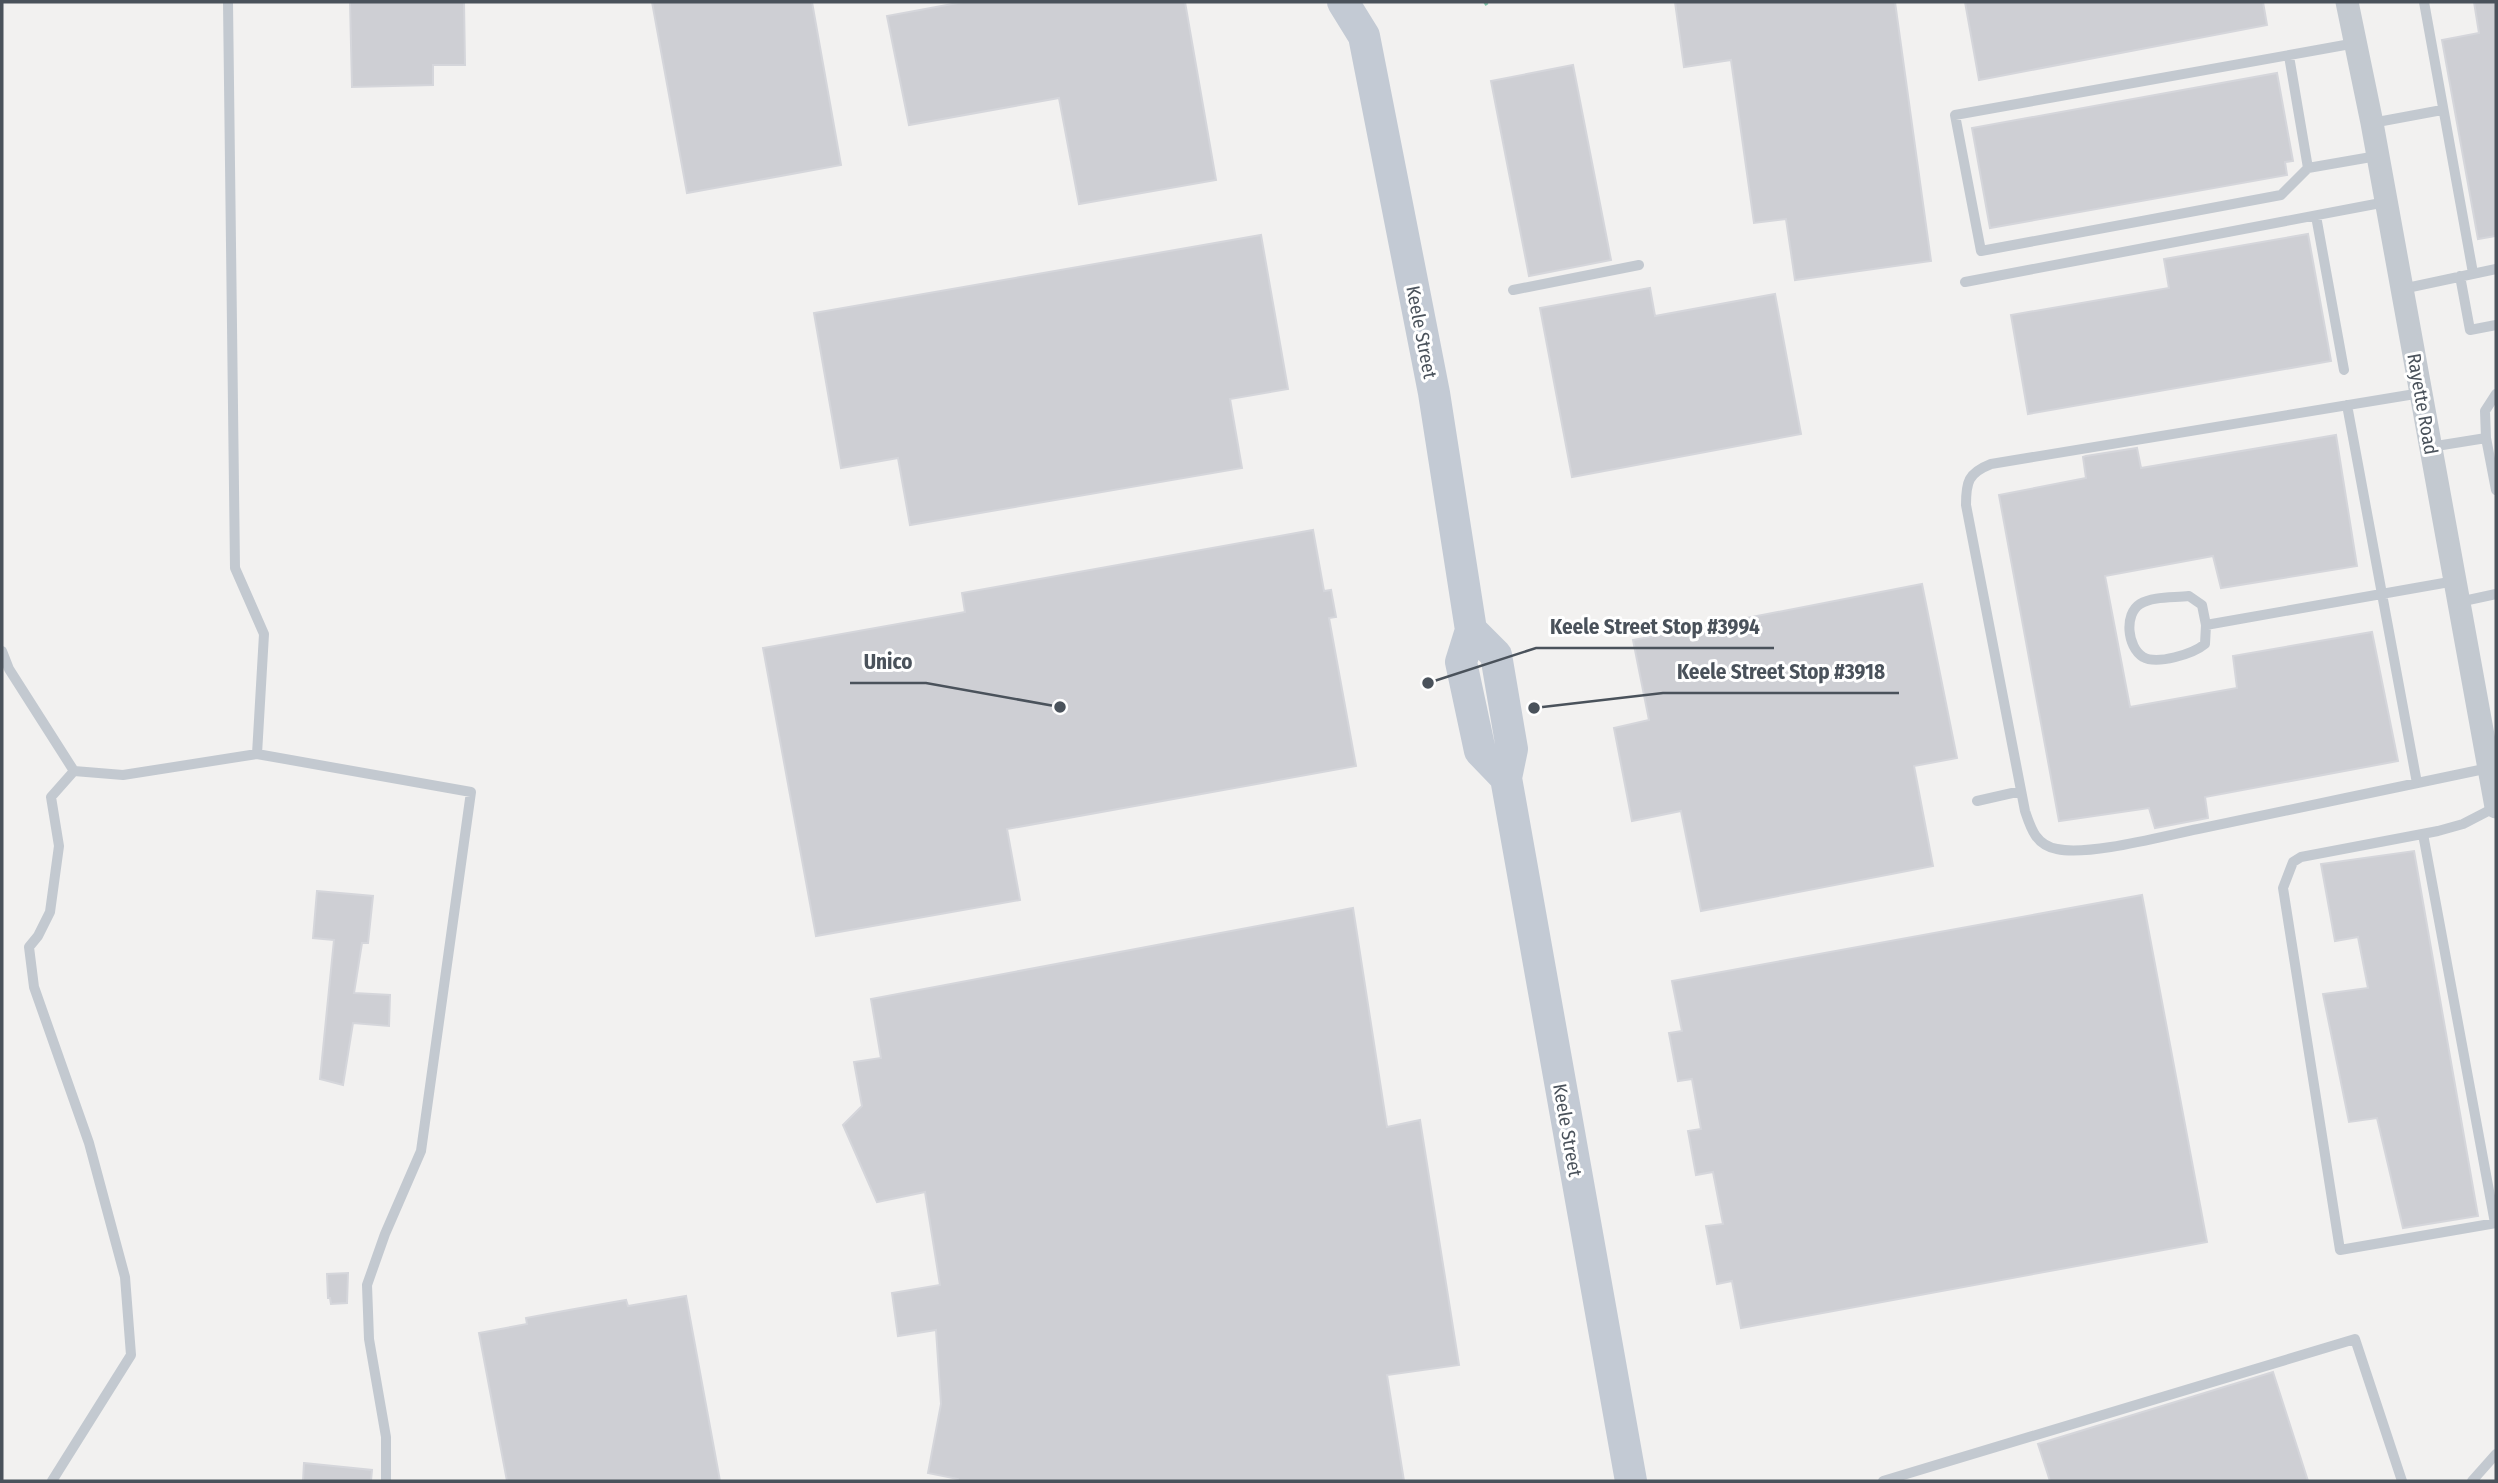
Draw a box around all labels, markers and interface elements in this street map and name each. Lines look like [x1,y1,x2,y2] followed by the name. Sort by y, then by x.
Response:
[1401,284,1442,381] street label: Keele Street
[2402,352,2443,456] street label: Rayette Road
[1536,606,1774,648] callout: Keele Street Stop #3994
[1550,614,1760,640] text: Keele Street Stop #3994
[850,641,926,683] callout: Unico
[864,649,912,675] text: Unico
[1663,651,1899,693] callout: Keele Street Stop #3918
[1677,659,1885,685] text: Keele Street Stop #3918
[1548,1082,1587,1179] street label: Keele Street

